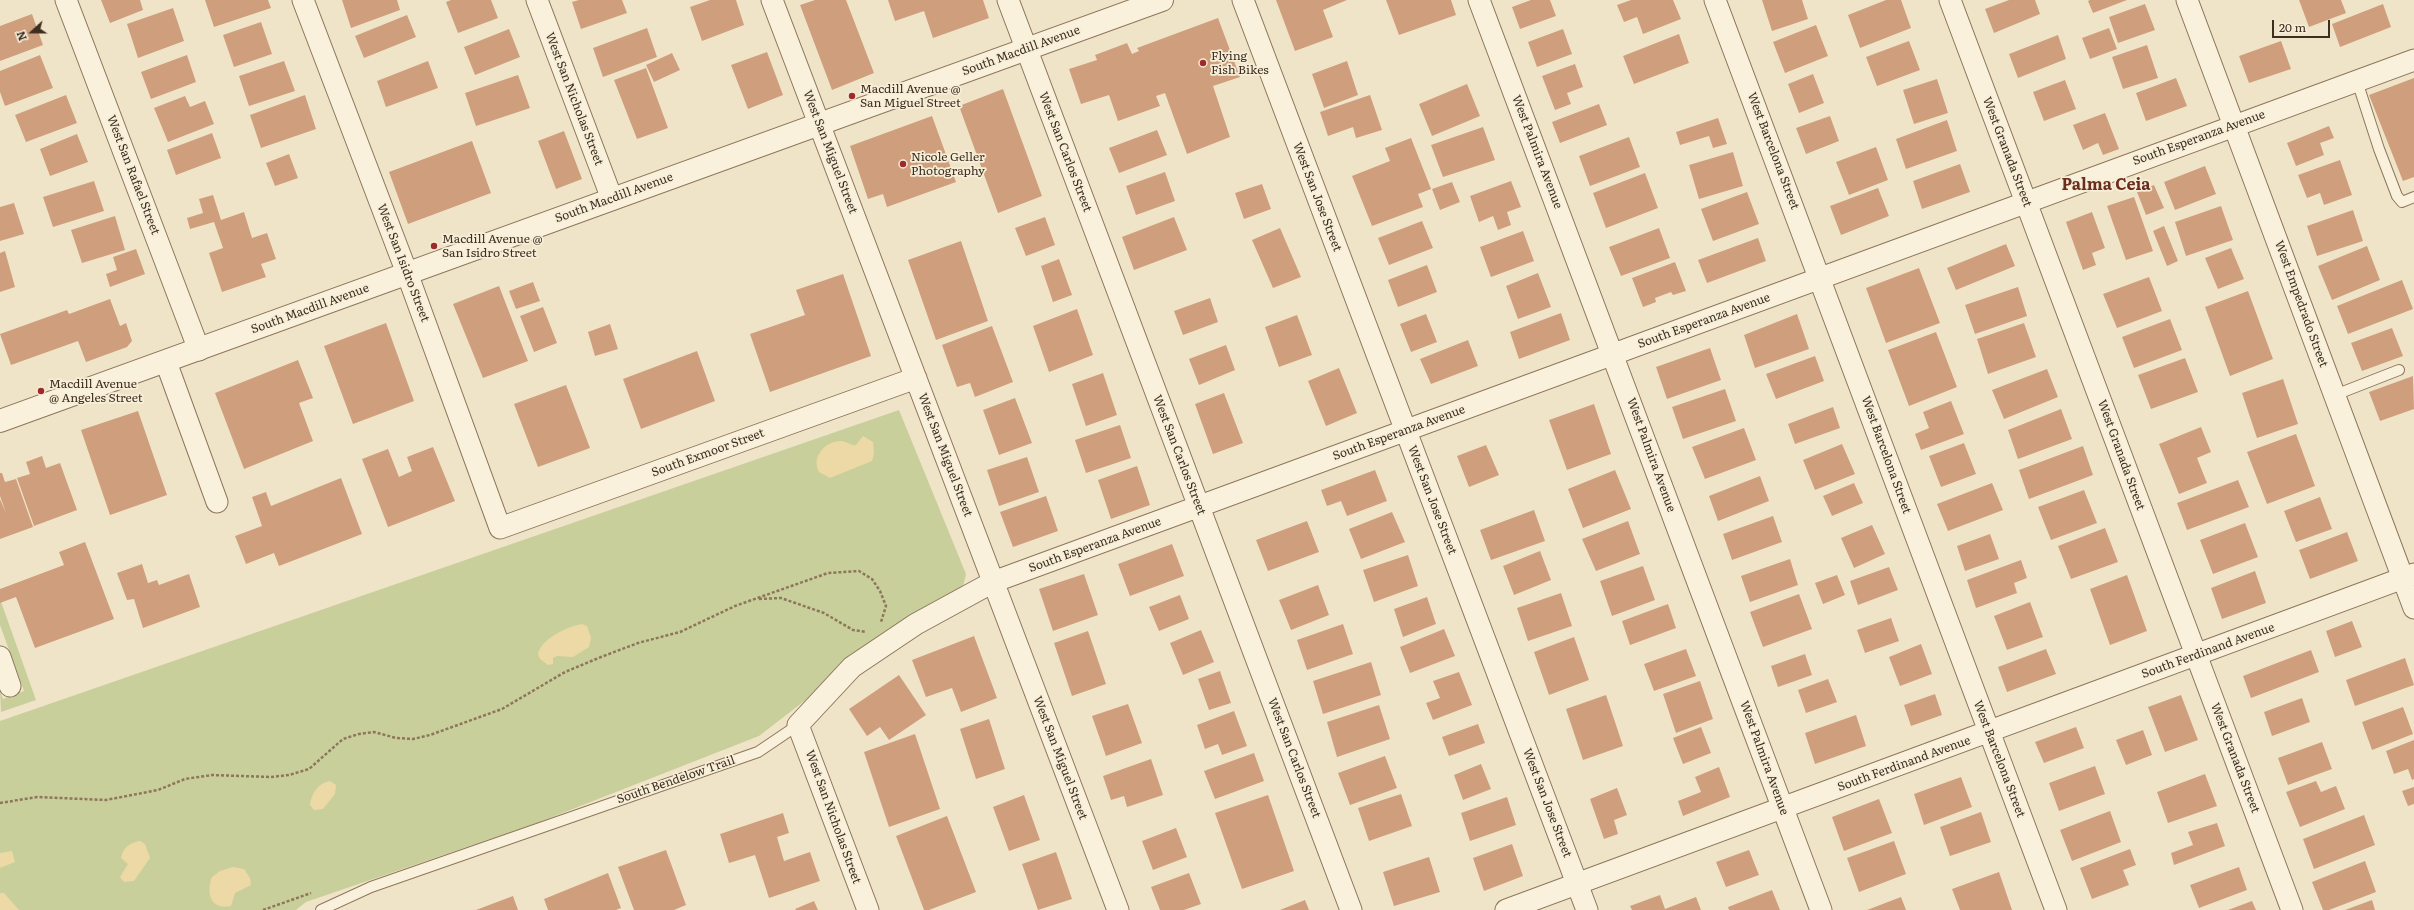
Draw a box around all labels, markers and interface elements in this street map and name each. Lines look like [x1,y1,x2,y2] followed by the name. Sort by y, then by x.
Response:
[12,12,52,52] north arrow
[2274,12,2332,38] scale bar
[2279,18,2306,36] text: 20 m
[960,23,1082,79] street label: South Macdill Avenue
[12,29,30,43] text: N
[542,31,606,167] street label: West San Nicholas Street
[1211,49,1269,77] place label: Flying Fish Bikes
[1198,58,1208,68] marker: Flying Fish Bikes
[860,82,961,110] place label: Macdill Avenue @ San Miguel Street
[800,88,860,216] street label: West San Miguel Street
[1035,90,1095,214] street label: West San Carlos Street
[1744,90,1802,212] street label: West Barcelona Street
[847,91,857,101] marker: Macdill Avenue @ San Miguel Street
[1509,93,1565,211] street label: West Palmira Avenue
[1979,95,2035,209] street label: West Granada Street
[2131,107,2267,169] street label: South Esperanza Avenue
[104,113,162,237] street label: West San Rafael Street
[1290,140,1344,254] street label: West San Jose Street
[911,150,985,178] place label: Nicole Geller Photography
[898,159,908,169] marker: Nicole Geller Photography
[553,170,675,226] street label: South Macdill Avenue
[2061,175,2151,195] district label: Palma Ceia
[374,202,432,324] street label: West San Isidro Street
[442,232,543,260] place label: Macdill Avenue @ San Isidro Street
[2271,239,2331,369] street label: West Empedrado Street
[429,241,439,251] marker: Macdill Avenue @ San Isidro Street
[249,281,371,337] street label: South Macdill Avenue
[1636,290,1772,352] street label: South Esperanza Avenue
[49,377,143,405] place label: Macdill Avenue @ Angeles Street
[36,386,46,396] marker: Macdill Avenue @ Angeles Street
[915,391,975,519] street label: West San Miguel Street
[1149,393,1209,517] street label: West San Carlos Street
[1858,394,1914,516] street label: West Barcelona Street
[1624,396,1678,514] street label: West Palmira Avenue
[2094,398,2148,512] street label: West Granada Street
[1331,402,1467,464] street label: South Esperanza Avenue
[650,426,766,480] street label: South Exmoor Street
[1405,443,1459,557] street label: West San Jose Street
[1027,514,1163,576] street label: South Esperanza Avenue
[2140,620,2276,682] street label: South Ferdinand Avenue
[1030,694,1090,822] street label: West San Miguel Street
[1264,696,1324,820] street label: West San Carlos Street
[1970,698,2028,820] street label: West Barcelona Street
[1737,699,1791,817] street label: West Palmira Avenue
[2207,701,2263,815] street label: West Granada Street
[1836,733,1972,795] street label: South Ferdinand Avenue
[1520,746,1574,860] street label: West San Jose Street
[802,748,864,886] street label: West San Nicholas Street
[615,753,737,807] street label: South Bendelow Trail

